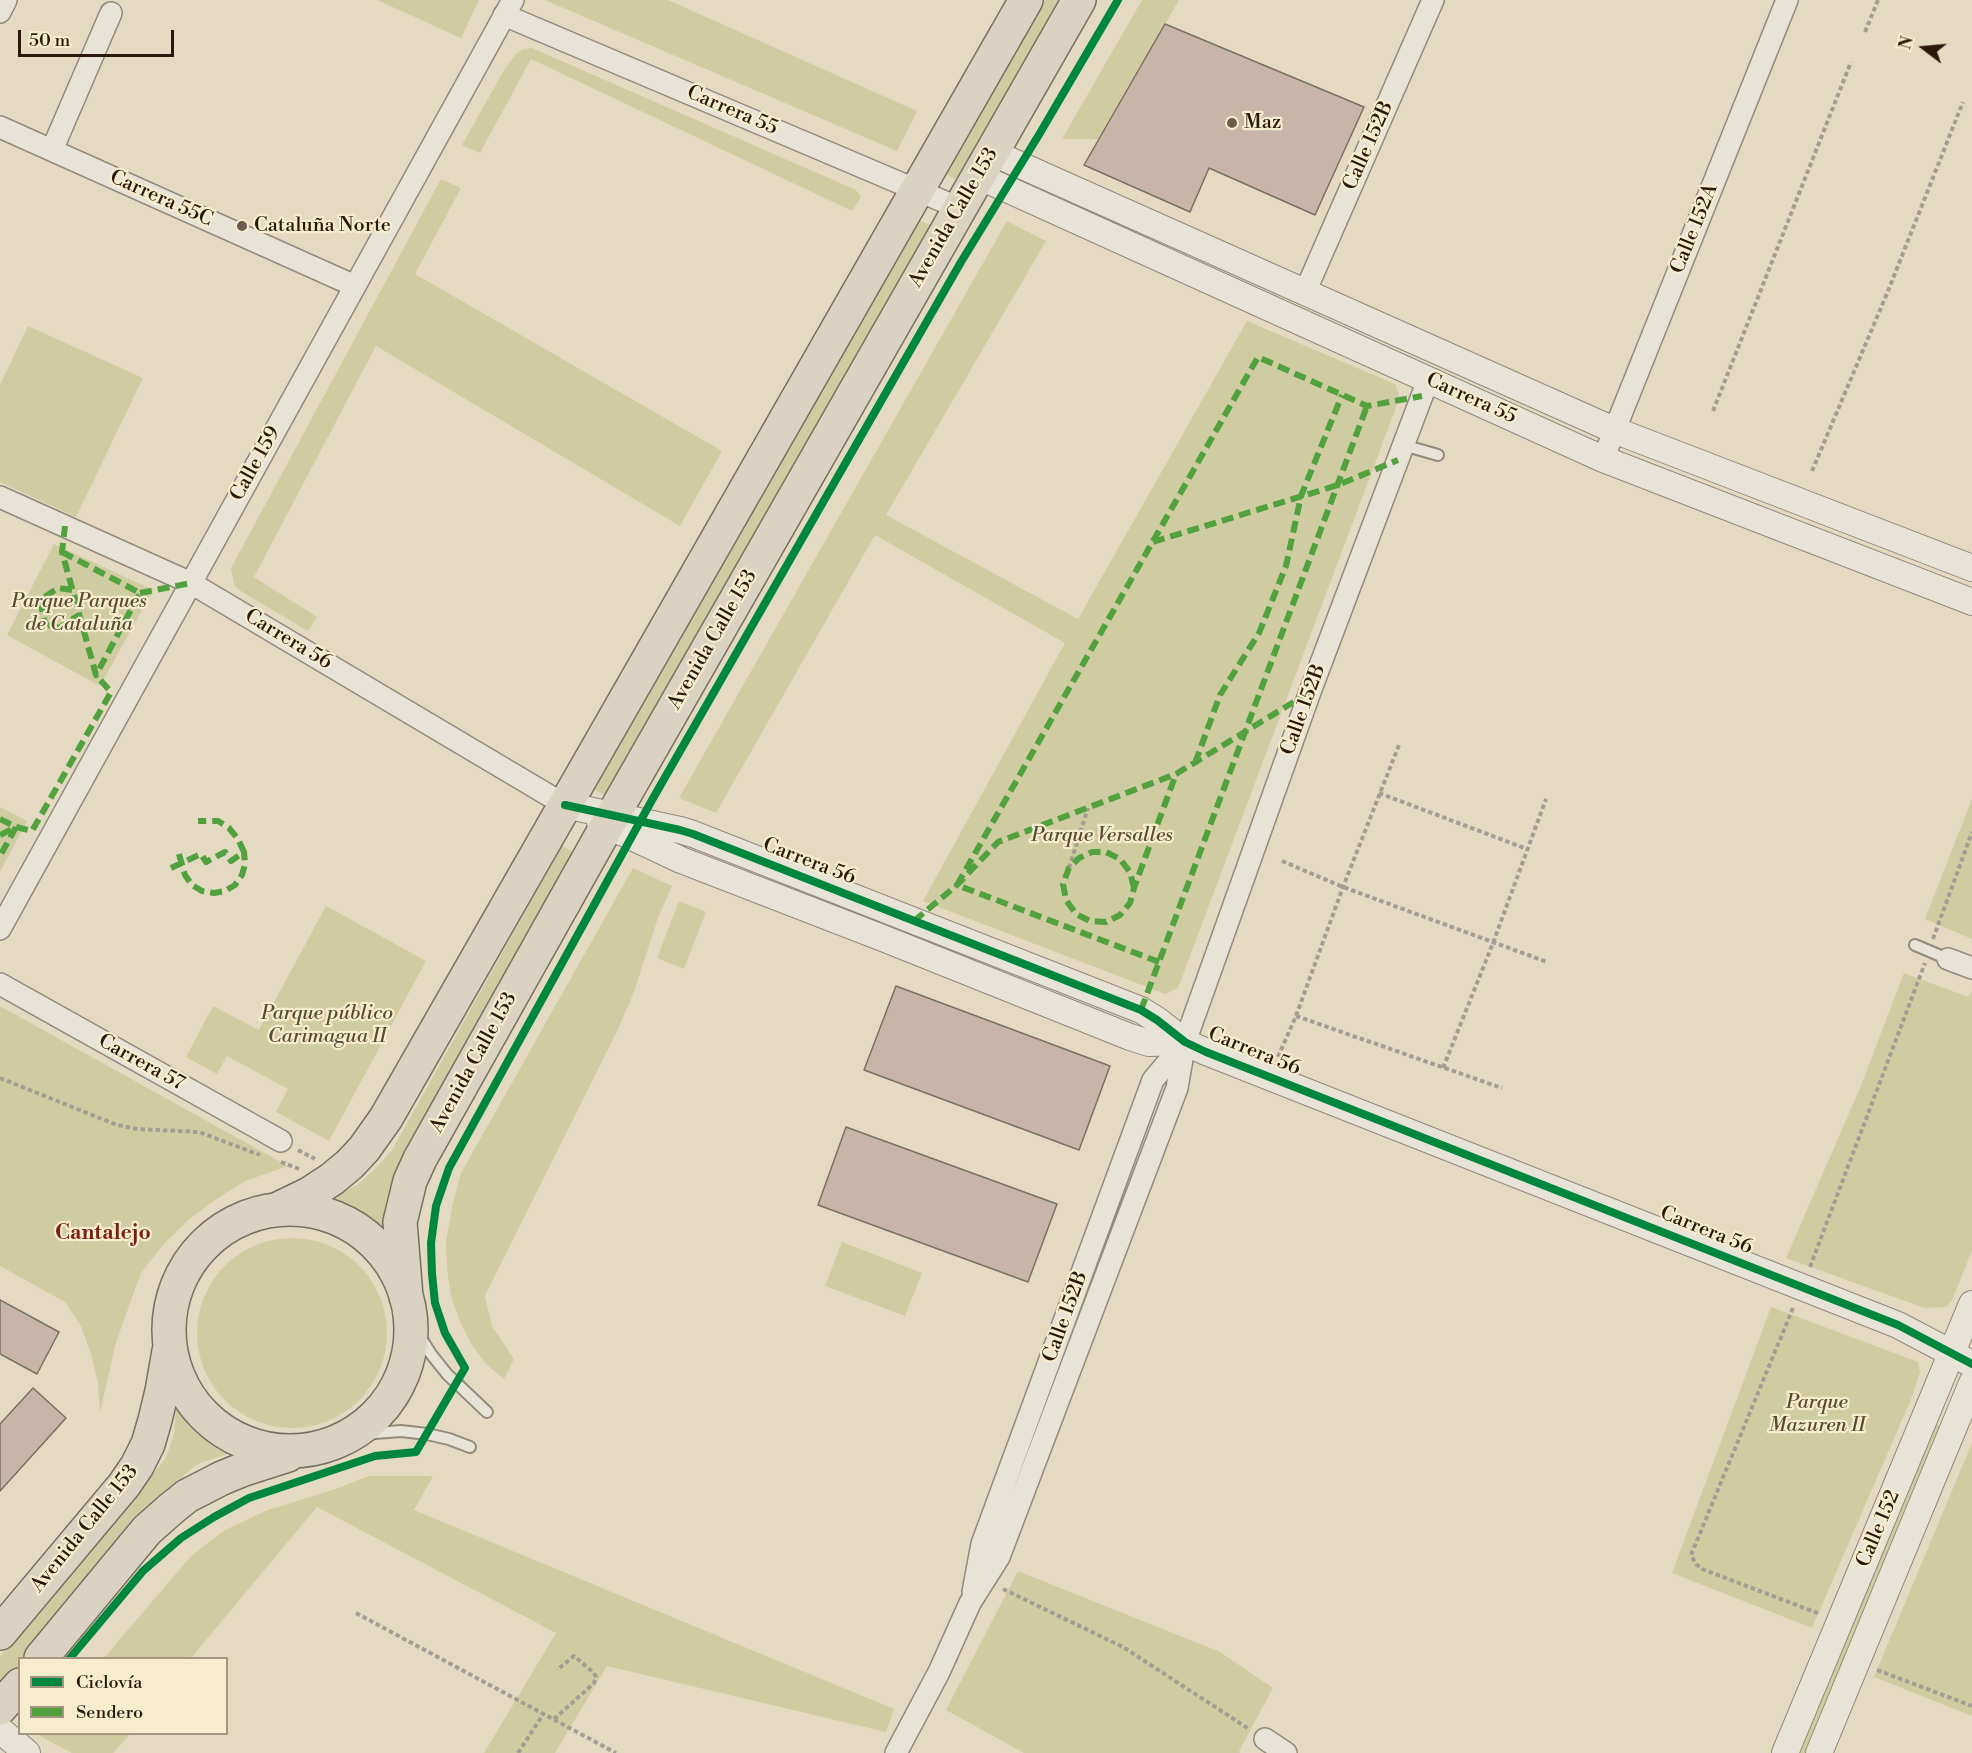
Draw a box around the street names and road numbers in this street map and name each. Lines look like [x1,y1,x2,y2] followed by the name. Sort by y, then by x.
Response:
[683,81,781,141] street label: Carrera 55
[1339,98,1399,194] street label: Calle 152B
[904,144,1004,292] street label: Avenida Calle 153
[106,166,216,232] street label: Carrera 55C
[1666,181,1724,277] street label: Calle 152A
[1422,368,1520,430] street label: Carrera 55
[226,422,286,506] street label: Calle 159
[663,566,763,714] street label: Avenida Calle 153
[240,605,336,675] street label: Carrera 56
[1276,661,1332,759] street label: Calle 152B
[759,833,859,891] street label: Carrera 56
[425,988,523,1138] street label: Avenida Calle 153
[1204,1023,1304,1081] street label: Carrera 56
[94,1030,188,1096] street label: Carrera 57
[1656,1202,1756,1260] street label: Carrera 56
[1038,1268,1094,1366] street label: Calle 152B
[26,1460,144,1598] street label: Avenida Calle 153
[1852,1487,1906,1571] street label: Calle 152

